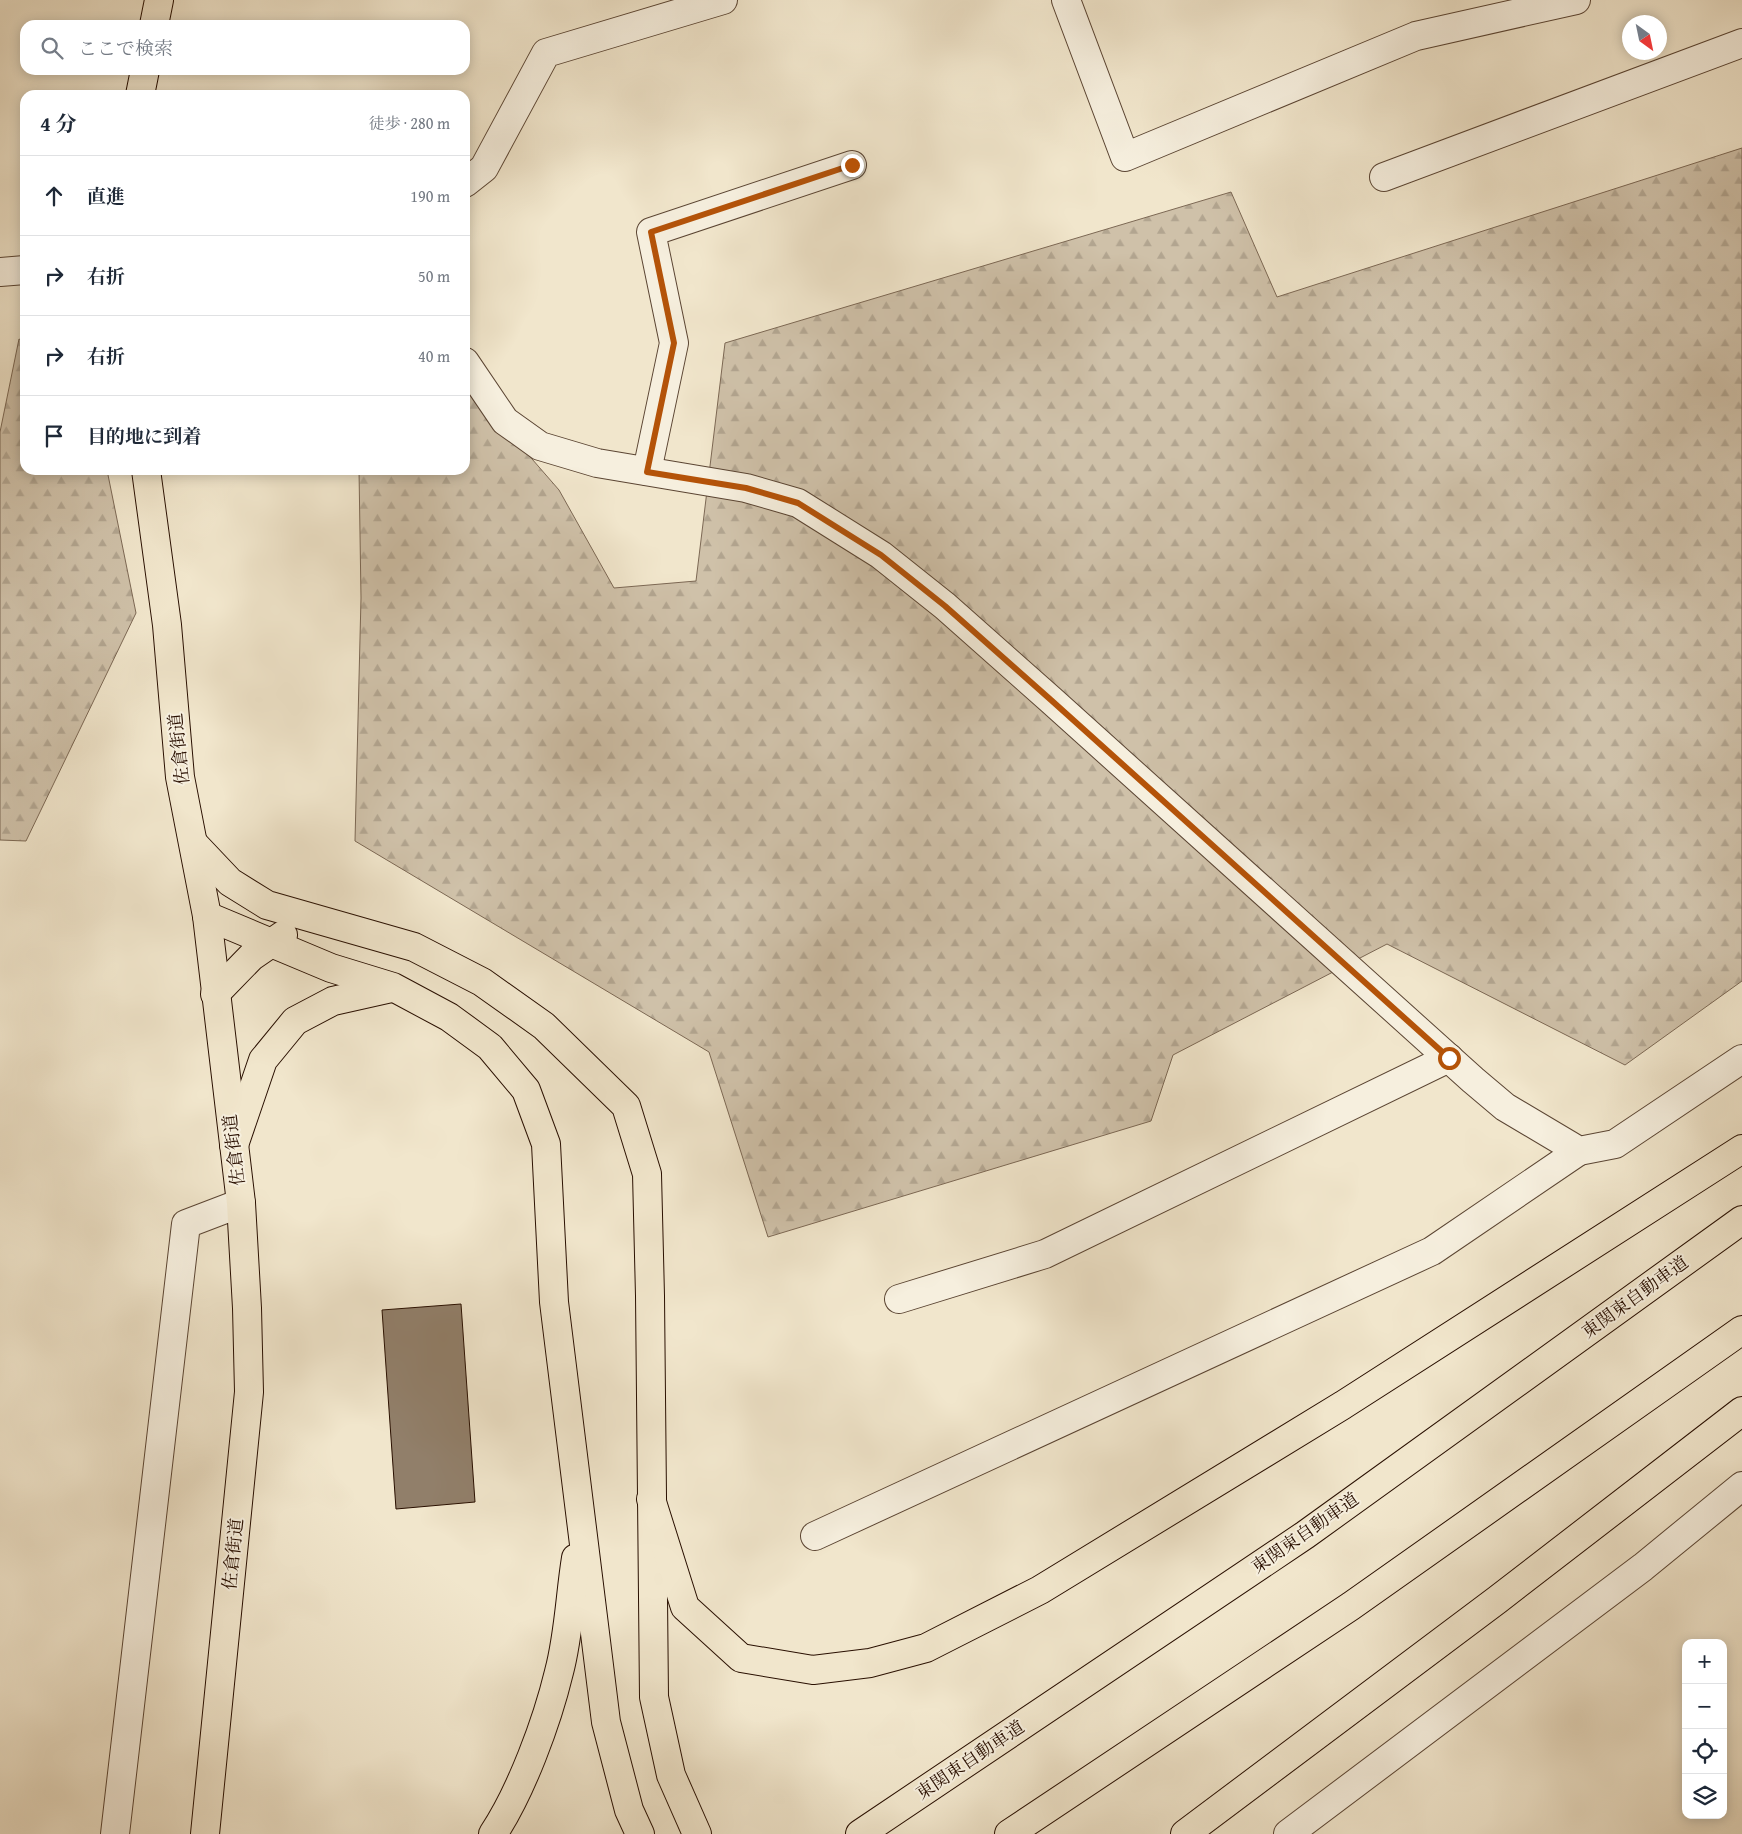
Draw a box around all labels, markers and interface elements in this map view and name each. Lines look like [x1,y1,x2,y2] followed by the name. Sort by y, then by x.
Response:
[1622,15,1667,60] north arrow
[20,20,470,75] search box
[38,34,66,62] icon: search
[78,34,173,62] text: ここで検索
[40,108,77,139] text: 4 分
[369,111,450,135] text: 徒歩 · 280 m
[841,154,864,177] route end
[40,182,68,210] icon: ahead
[87,182,125,210] text: 直進
[410,184,450,208] text: 190 m
[40,262,68,290] icon: right
[87,262,125,290] text: 右折
[418,264,450,288] text: 50 m
[40,342,68,370] icon: right
[87,342,125,370] text: 右折
[418,344,450,368] text: 40 m
[40,422,68,450] icon: arrive
[87,422,201,450] text: 目的地に到着
[161,712,196,786] street label: 佐倉街道
[1438,1047,1461,1070] route start
[216,1113,251,1187] street label: 佐倉街道
[1576,1249,1694,1345] street label: 東関東自動車道
[1245,1485,1364,1580] street label: 東関東自動車道
[215,1517,250,1591] street label: 佐倉街道
[1682,1639,1727,1819] map controls
[1682,1639,1727,1684] button: +
[1682,1684,1727,1729] button: −
[910,1713,1029,1806] street label: 東関東自動車道
[1682,1729,1727,1774] button: locate
[1682,1774,1727,1819] button: layers

